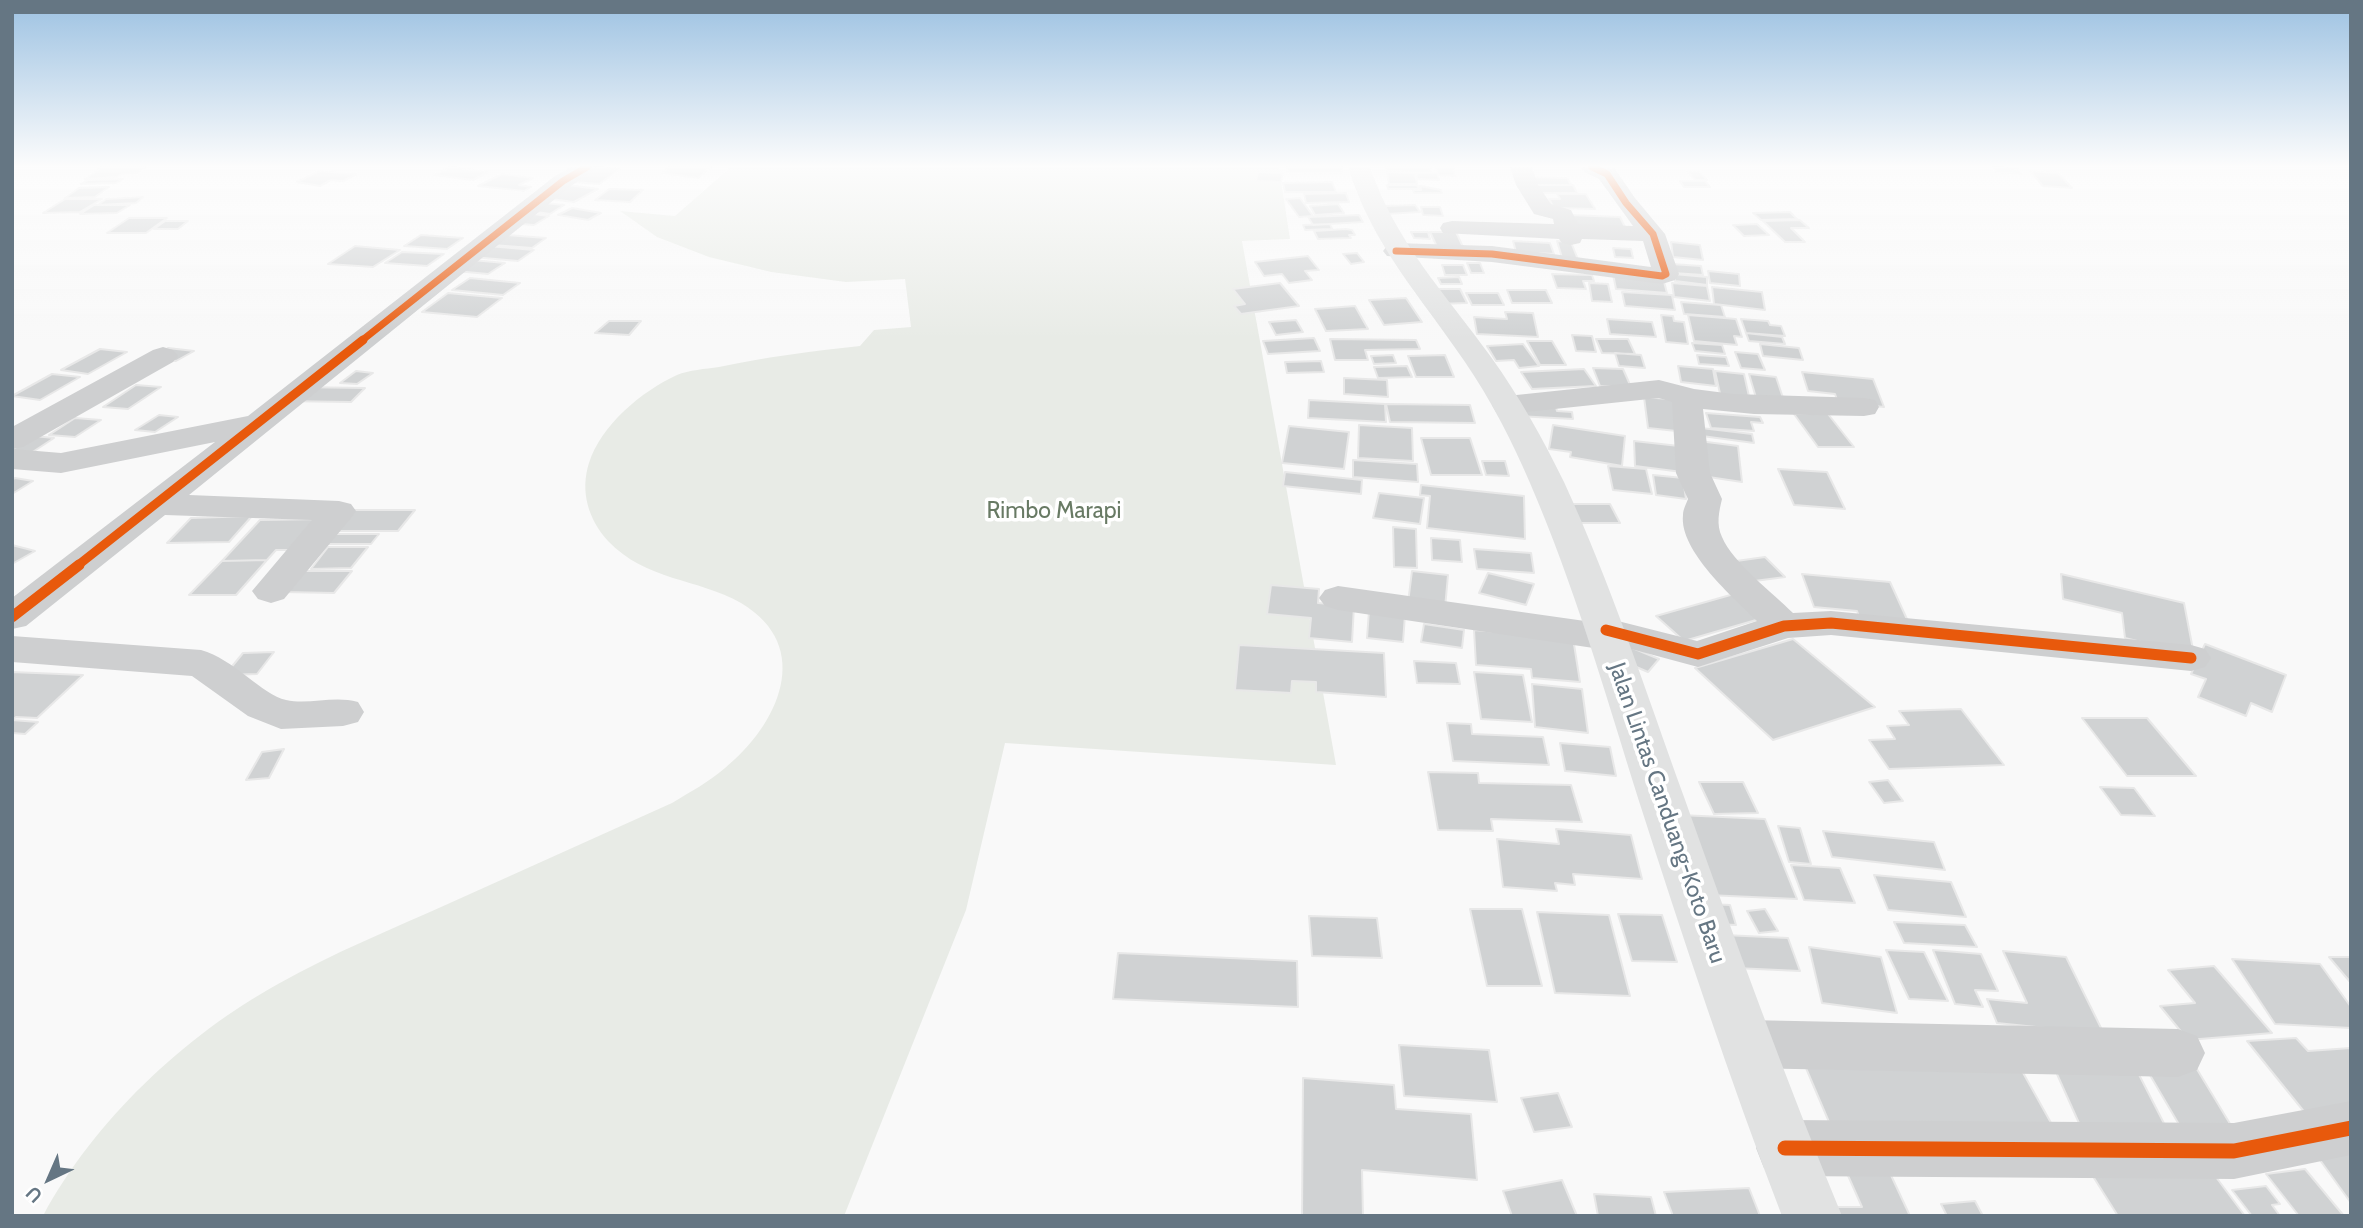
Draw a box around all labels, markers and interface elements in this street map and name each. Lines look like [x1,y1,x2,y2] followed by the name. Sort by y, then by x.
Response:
[987,497,1121,525] park label: Rimbo Marapi
[1603,659,1731,967] street label: Jalan Lintas Canduang-Koto Baru
[14,1144,84,1214] north arrow
[21,1181,47,1207] text: U

